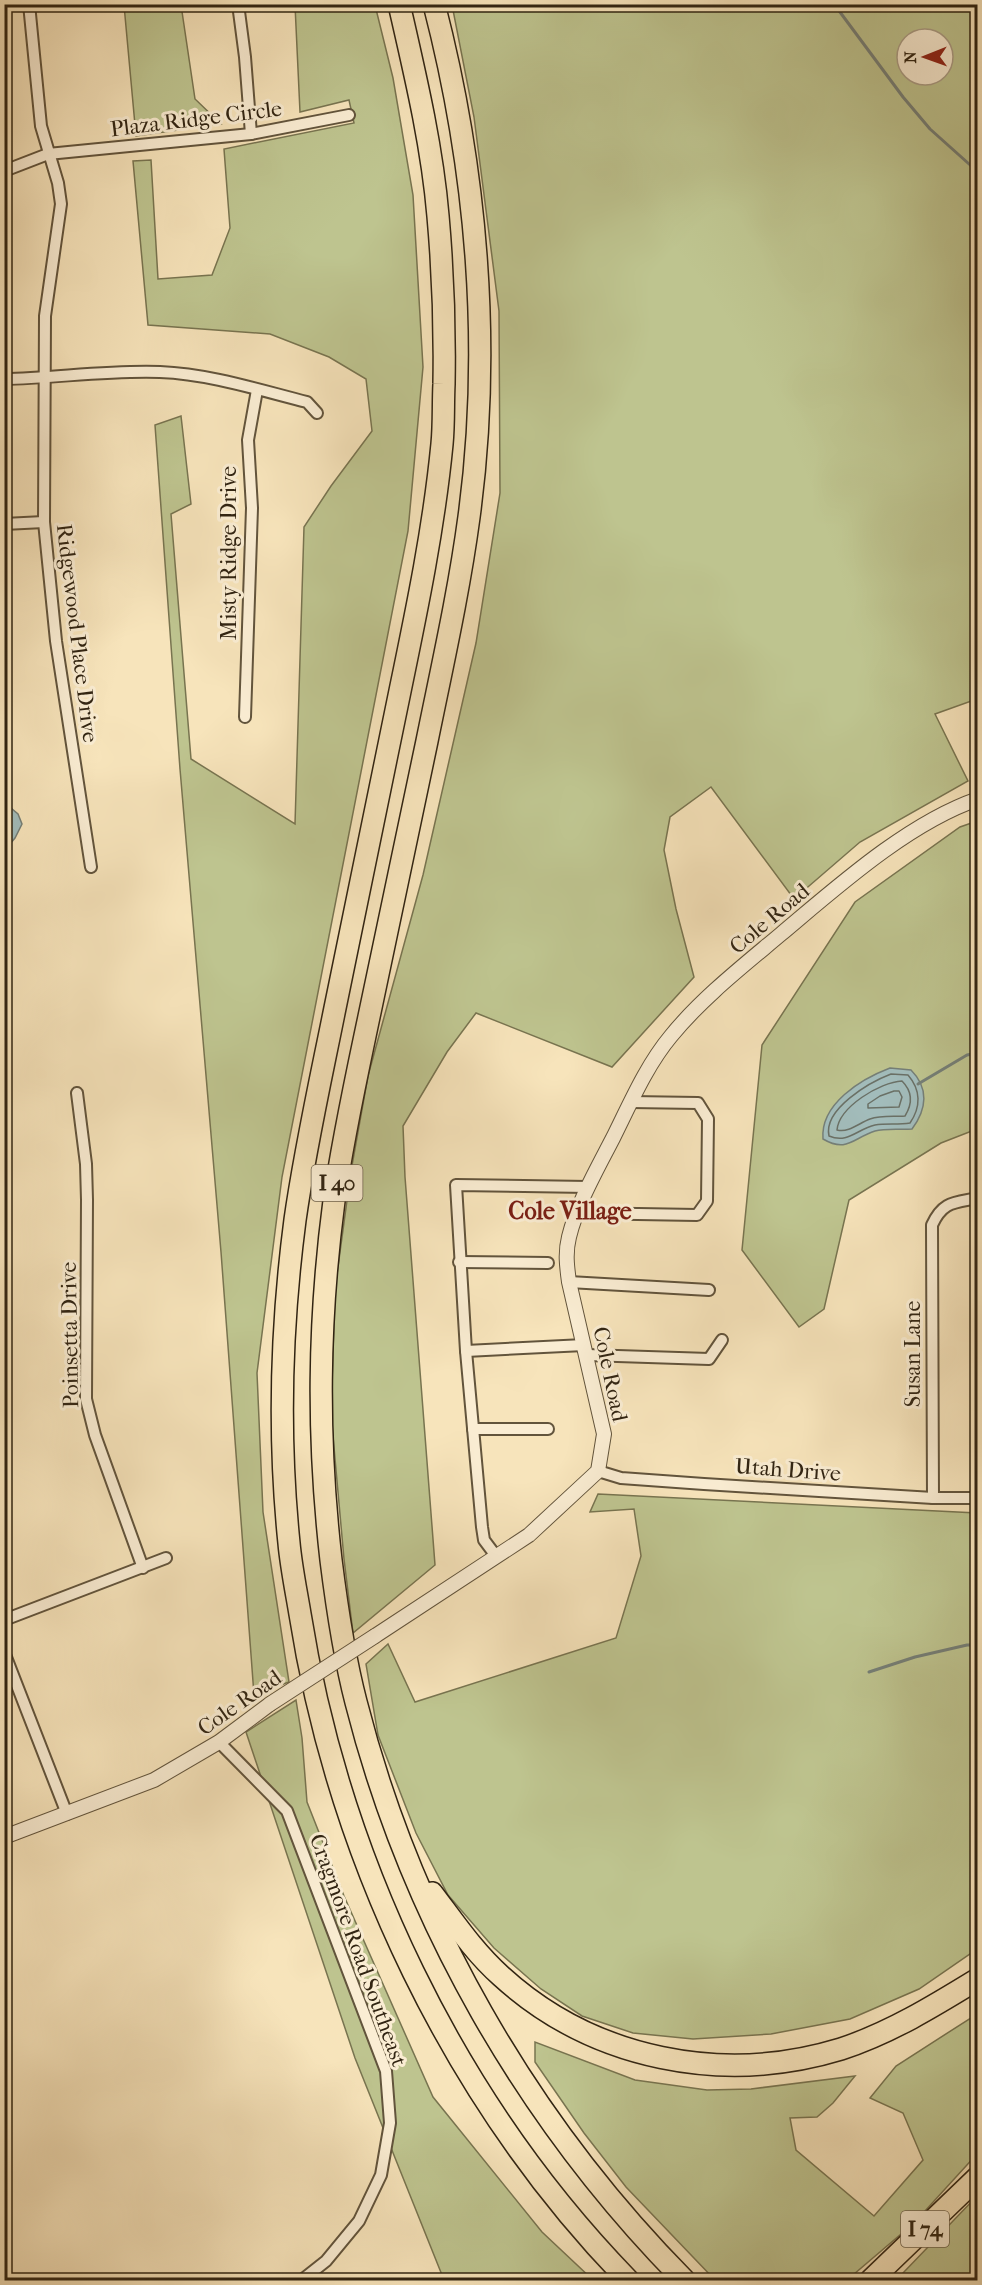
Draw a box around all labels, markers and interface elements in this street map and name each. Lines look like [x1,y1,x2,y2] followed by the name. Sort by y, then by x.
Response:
[895,27,955,87] north arrow
[901,50,920,63] text: N
[109,96,283,142] street label: Plaza Ridge Circle
[216,466,242,640] street label: Misty Ridge Drive
[51,522,103,744] street label: Ridgewood Place Drive
[724,877,816,960] street label: Cole Road
[312,1165,362,1201] road number: I 40
[508,1197,632,1225] district label: Cole Village
[56,1261,84,1408] street label: Poinsetta Drive
[900,1301,926,1407] street label: Susan Lane
[587,1324,633,1425] street label: Cole Road
[734,1453,842,1487] street label: Utah Drive
[193,1664,287,1741] street label: Cole Road
[304,1830,412,2070] street label: Cragmore Road Southeast
[901,2211,949,2247] road number: I 74

